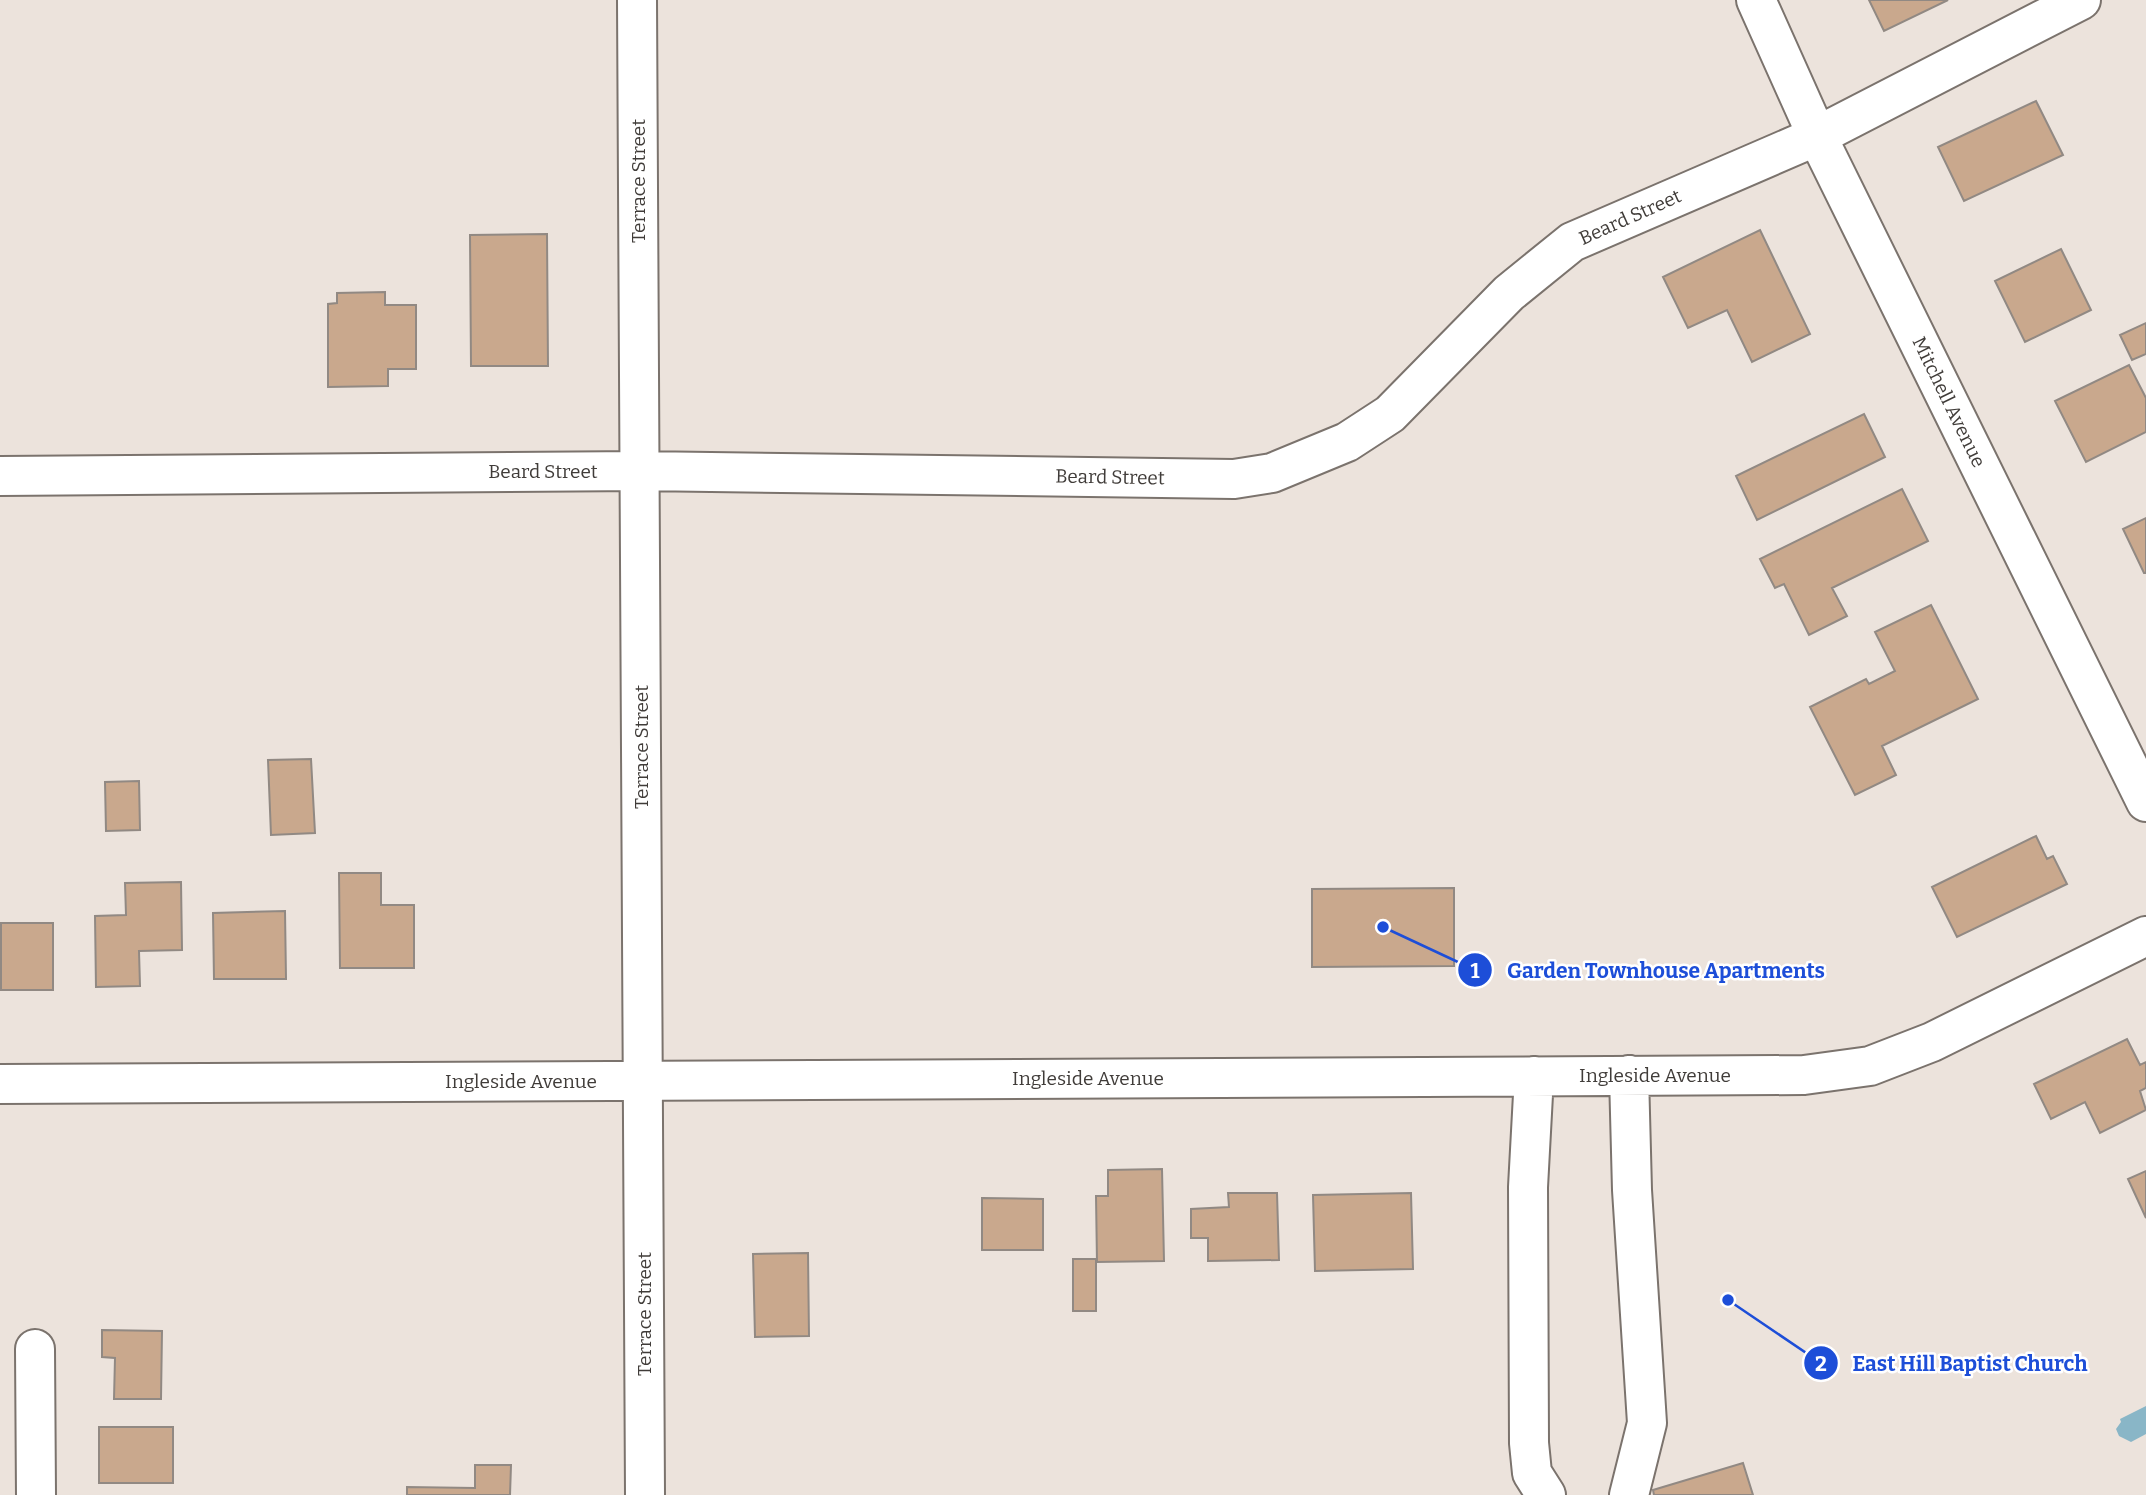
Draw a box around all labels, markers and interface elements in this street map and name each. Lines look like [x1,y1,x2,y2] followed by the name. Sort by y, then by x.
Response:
[627,119,650,243] street label: Terrace Street
[1575,184,1685,250] street label: Beard Street
[1907,333,1991,471] street label: Mitchell Avenue
[488,460,598,483] street label: Beard Street
[1055,465,1165,489] street label: Beard Street
[630,685,653,809] street label: Terrace Street
[1458,949,1839,991] callout: Garden Townhouse Apartments
[1470,958,1480,984] text: 1
[1507,958,1825,984] text: Garden Townhouse Apartments
[1579,1064,1731,1087] street label: Ingleside Avenue
[1012,1067,1164,1090] street label: Ingleside Avenue
[445,1070,597,1093] street label: Ingleside Avenue
[633,1252,656,1376] street label: Terrace Street
[1803,1342,2101,1384] callout: East Hill Baptist Church
[1815,1351,1827,1377] text: 2
[1853,1351,2088,1377] text: East Hill Baptist Church

